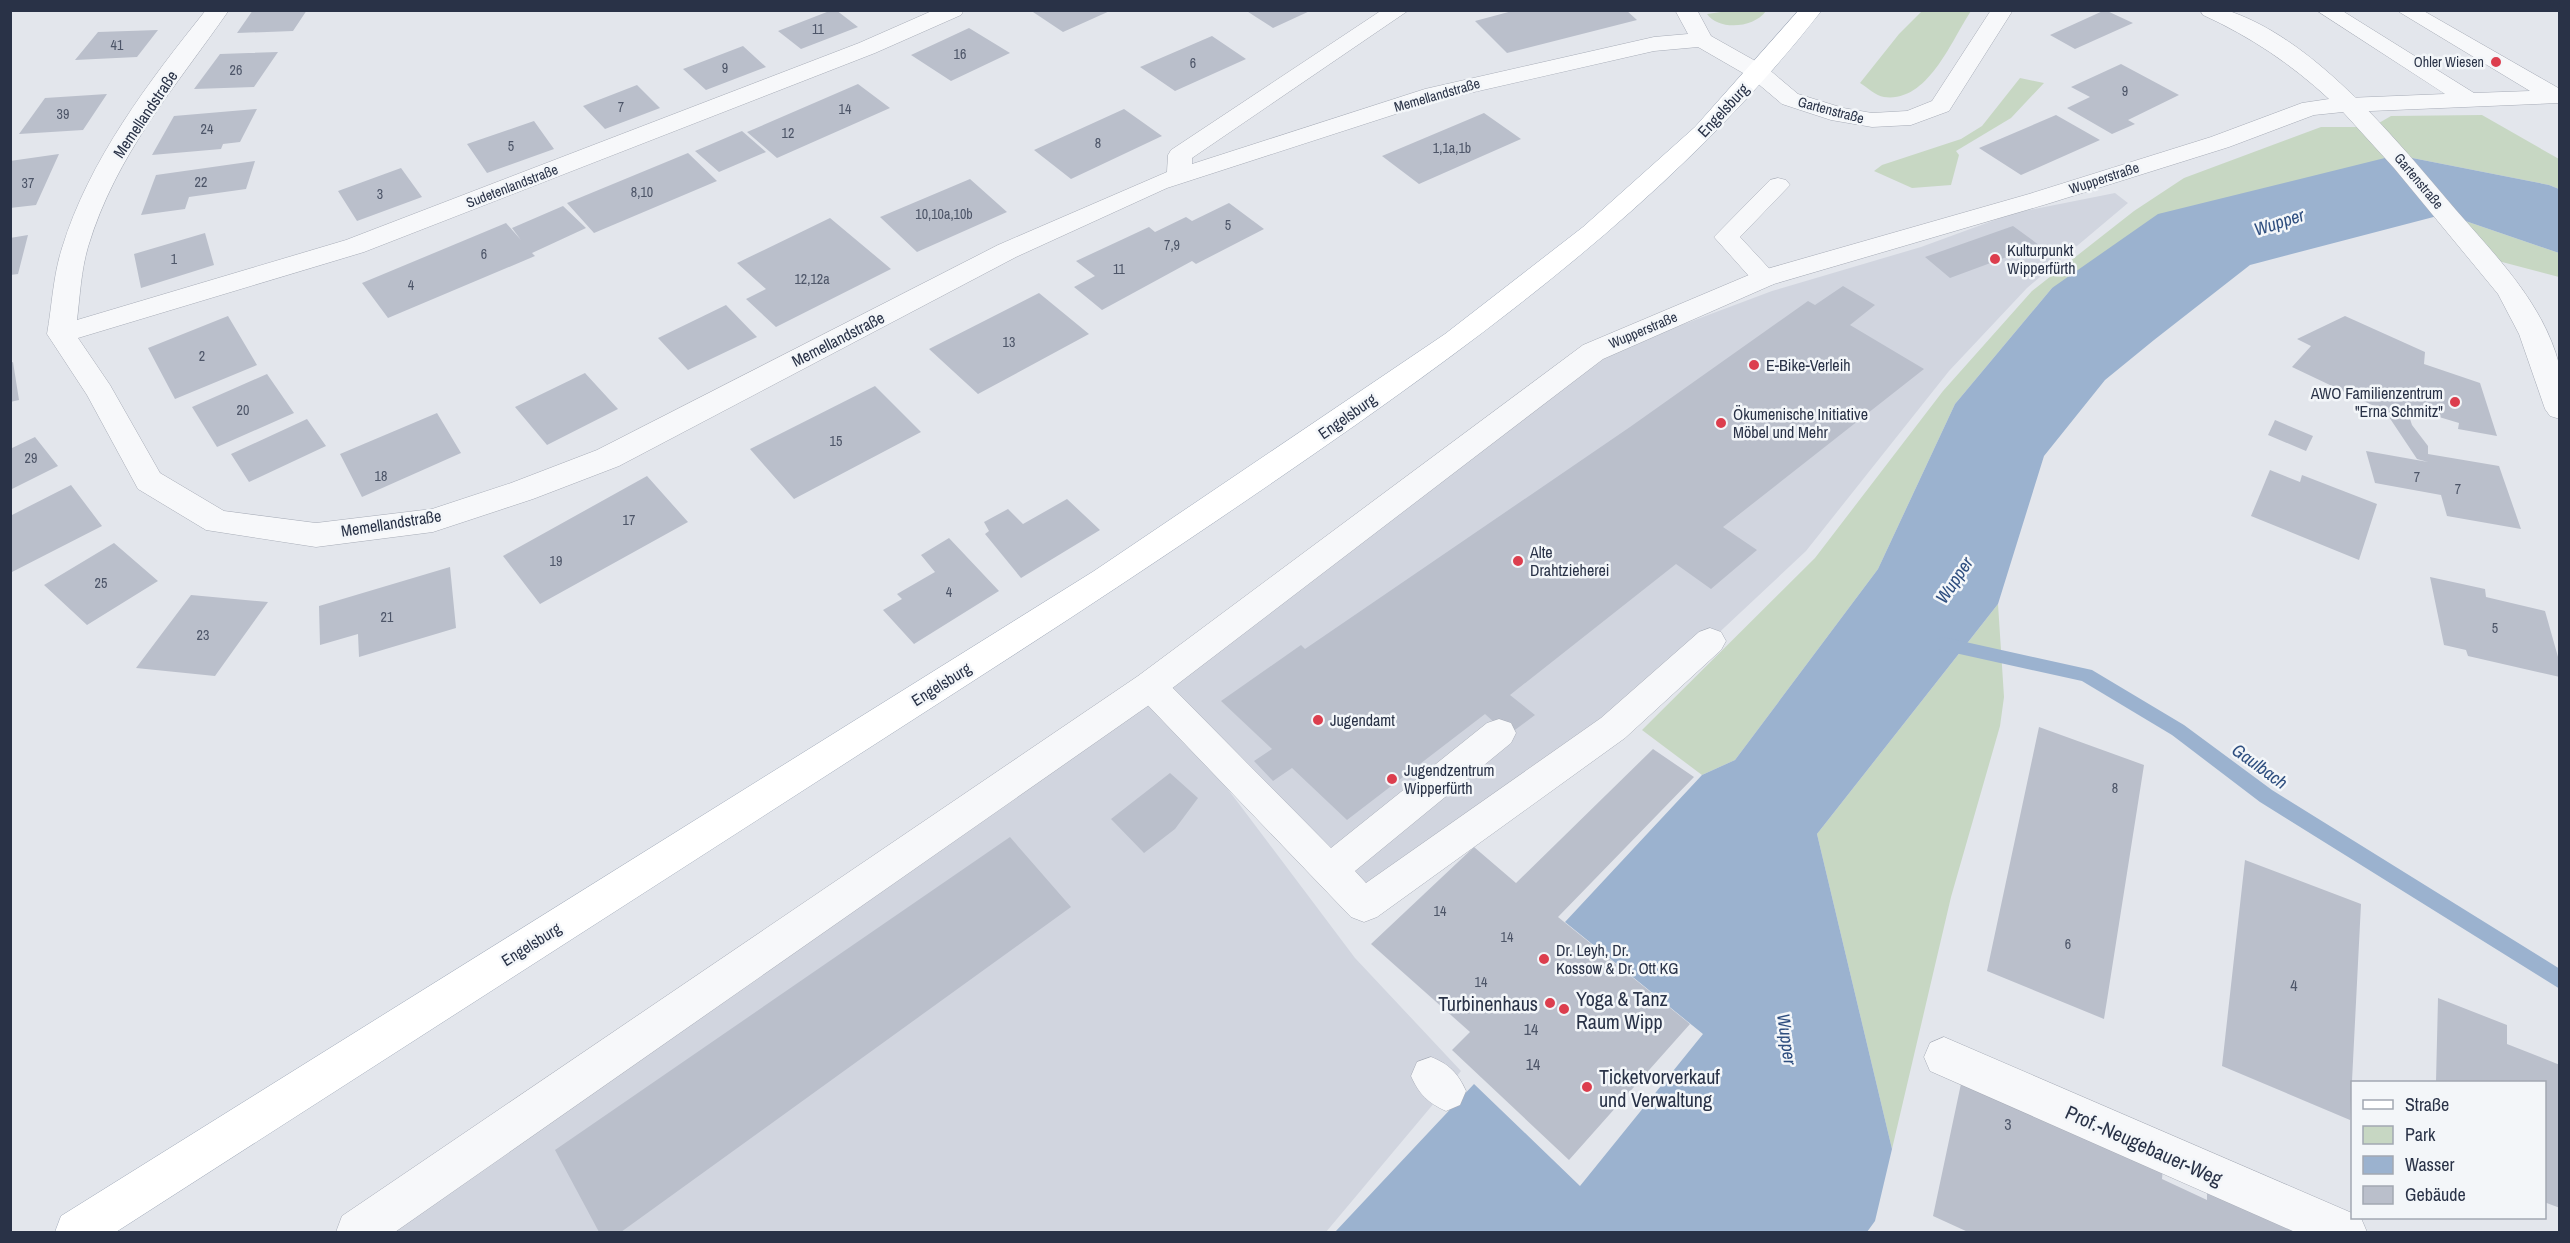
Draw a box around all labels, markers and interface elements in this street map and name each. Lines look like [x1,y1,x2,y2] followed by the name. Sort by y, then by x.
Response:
[812,20,825,38] house number: 11
[111,36,124,54] house number: 41
[954,45,966,63] house number: 16
[2414,53,2484,71] place label: Ohler Wiesen
[1190,54,1196,72] house number: 6
[2489,55,2503,69] marker: Ohler Wiesen
[722,59,728,77] house number: 9
[230,61,242,79] house number: 26
[108,66,182,162] street label: Memellandstraße
[1392,74,1482,116] street label: Memellandstraße
[1692,78,1754,142] street label: Engelsburg
[2122,82,2128,100] house number: 9
[1796,93,1866,127] street label: Gartenstraße
[618,98,624,116] house number: 7
[839,100,852,118] house number: 14
[57,105,69,123] house number: 39
[201,120,214,138] house number: 24
[782,124,794,142] house number: 12
[1095,134,1101,152] house number: 8
[508,137,514,155] house number: 5
[1433,139,1471,157] house number: 1,1a,1b
[2390,149,2448,213] street label: Gartenstraße
[2067,158,2141,198] street label: Wupperstraße
[463,160,561,212] street label: Sudetenlandstraße
[195,173,207,191] house number: 22
[22,174,34,192] house number: 37
[631,183,653,201] house number: 8,10
[377,185,383,203] house number: 3
[2251,202,2308,242] water label: Wupper
[915,205,973,223] house number: 10,10a,10b
[1225,216,1231,234] house number: 5
[1164,236,1180,254] house number: 7,9
[2007,239,2076,279] place label: Kulturpunkt Wipperfürth
[481,245,487,263] house number: 6
[171,250,178,268] house number: 1
[1988,252,2002,266] marker: Kulturpunkt Wipperfürth
[1113,260,1126,278] house number: 11
[794,270,830,288] house number: 12,12a
[408,276,415,294] house number: 4
[788,306,888,372] street label: Memellandstraße
[1606,308,1680,352] street label: Wupperstraße
[1003,333,1015,351] house number: 13
[199,347,205,365] house number: 2
[1766,354,1851,376] place label: E-Bike-Verleih
[1747,358,1761,372] marker: E-Bike-Verleih
[2310,382,2443,422] place label: AWO Familienzentrum "Erna Schmitz"
[1314,388,1381,444] street label: Engelsburg
[2448,395,2462,409] marker: AWO Familienzentrum "Erna Schmitz"
[237,401,249,419] house number: 20
[1733,403,1868,443] place label: Ökumenische Initiative Möbel und Mehr
[1714,416,1728,430] marker: Ökumenische Initiative Möbel und Mehr
[830,432,842,450] house number: 15
[25,449,37,467] house number: 29
[375,467,387,485] house number: 18
[2414,468,2420,486] house number: 7
[2455,480,2461,498] house number: 7
[339,504,443,542] street label: Memellandstraße
[623,511,635,529] house number: 17
[1529,541,1610,581] place label: Alte Drahtzieherei
[1929,551,1979,608] water label: Wupper
[550,552,562,570] house number: 19
[1511,554,1525,568] marker: Alte Drahtzieherei
[95,574,107,592] house number: 25
[946,583,953,601] house number: 4
[381,608,394,626] house number: 21
[2492,619,2498,637] house number: 5
[197,626,209,644] house number: 23
[907,657,976,711] street label: Engelsburg
[1330,709,1395,731] place label: Jugendamt
[1311,713,1325,727] marker: Jugendamt
[2227,737,2293,795] water label: Gaulbach
[1404,759,1494,799] place label: Jugendzentrum Wipperfürth
[1385,772,1399,786] marker: Jugendzentrum Wipperfürth
[2112,779,2118,797] house number: 8
[1434,902,1447,920] house number: 14
[497,917,566,971] street label: Engelsburg
[1501,928,1514,946] house number: 14
[2065,935,2071,953] house number: 6
[1556,939,1679,979] place label: Dr. Leyh, Dr. Kossow & Dr. Ott KG
[1537,952,1551,966] marker: Dr. Leyh, Dr. Kossow & Dr. Ott KG
[1475,973,1488,991] house number: 14
[2290,974,2298,996] house number: 4
[1576,985,1668,1035] place label: Yoga & Tanz Raum Wipp
[1438,990,1538,1017] place label: Turbinenhaus
[1543,996,1557,1010] marker: Turbinenhaus
[1557,1002,1571,1016] marker: Yoga & Tanz Raum Wipp
[1771,1012,1803,1067] water label: Wupper
[1524,1018,1538,1040] house number: 14
[1526,1053,1540,1075] house number: 14
[1599,1063,1720,1113] place label: Ticketvorverkauf und Verwaltung
[1580,1080,1594,1094] marker: Ticketvorverkauf und Verwaltung
[2351,1081,2546,1219] legend
[2405,1092,2449,1117] text: Straße
[2061,1098,2227,1192] street label: Prof.-Neugebauer-Weg
[2004,1113,2012,1135] house number: 3
[2405,1122,2436,1147] text: Park
[2405,1152,2455,1177] text: Wasser
[2405,1182,2466,1207] text: Gebäude

